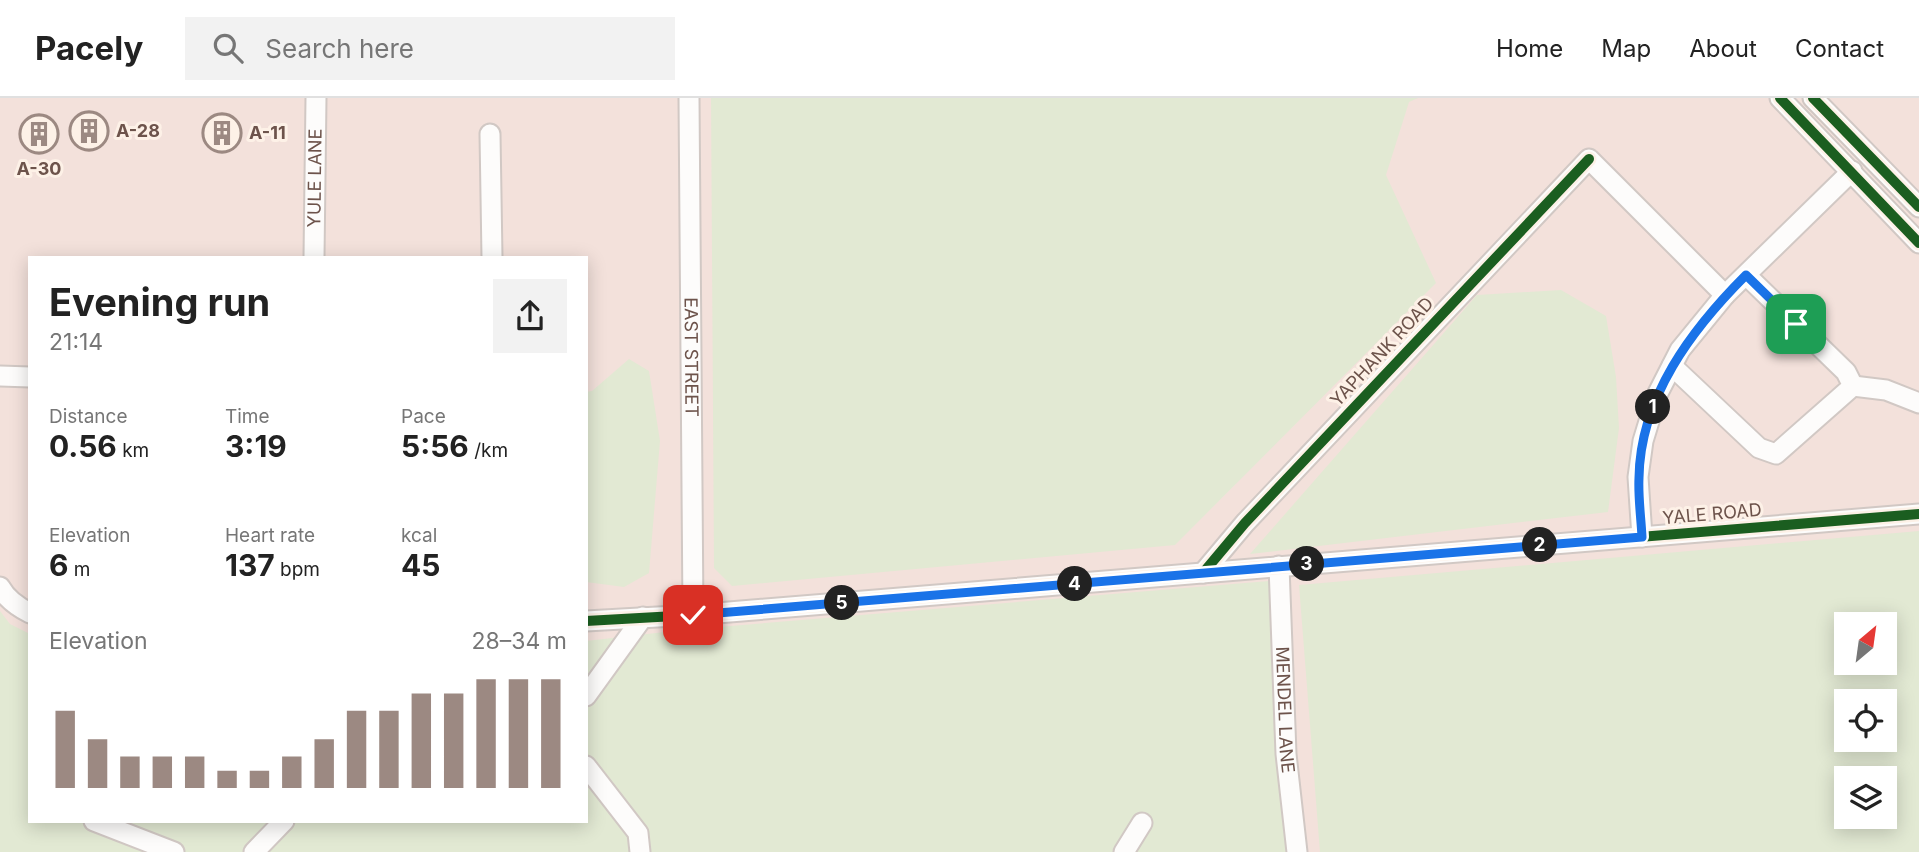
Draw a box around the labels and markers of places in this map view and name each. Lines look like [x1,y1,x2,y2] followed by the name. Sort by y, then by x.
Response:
[68,110,110,152] building icon: A-28
[201,112,243,154] building icon: A-11
[18,113,60,155] building icon: A-30
[116,120,160,141] place label: A-28
[249,122,286,143] place label: A-11
[17,158,61,179] place label: A-30
[1766,294,1826,354] pin
[1636,390,1670,424] pin: 1
[1522,528,1558,562] pin: 2
[1290,546,1324,582] pin: 3
[1058,566,1092,602] pin: 4
[663,585,723,645] pin
[824,586,860,620] pin: 5

